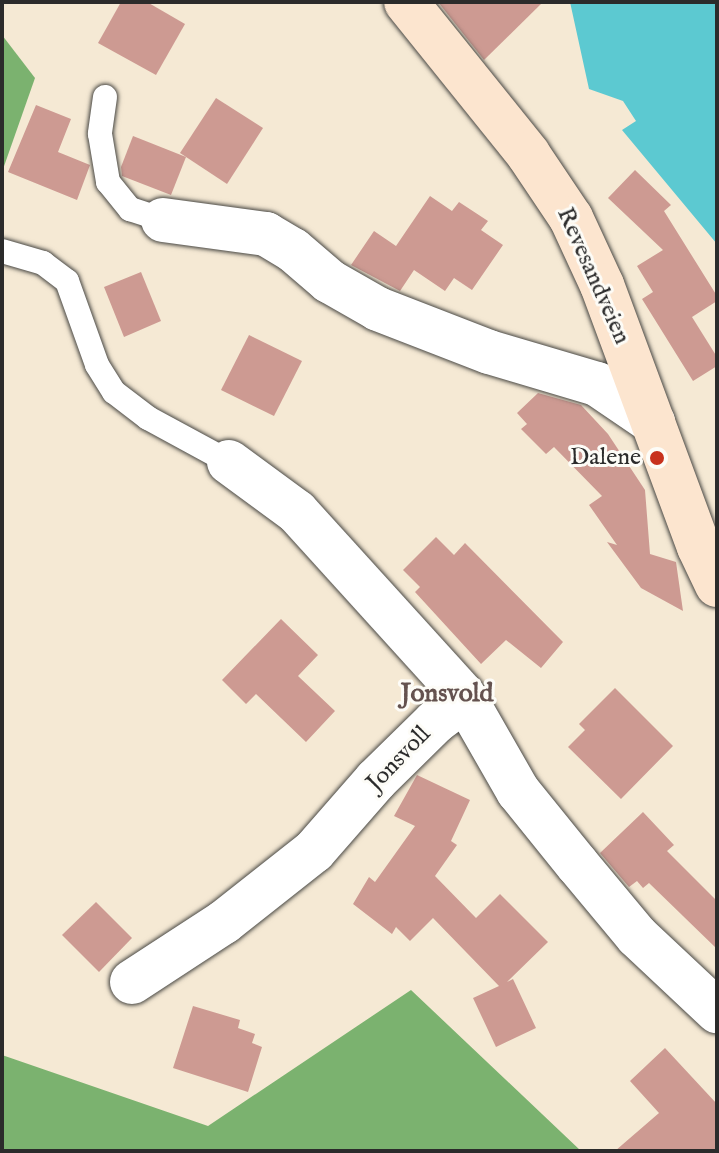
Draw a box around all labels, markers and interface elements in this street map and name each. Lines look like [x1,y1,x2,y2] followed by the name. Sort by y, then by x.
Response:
[550,203,636,349] street label: Revesandveien
[570,444,641,472] place label: Dalene
[648,449,666,467] marker: Dalene
[401,678,493,710] district label: Jonsvold
[361,720,437,798] street label: Jonsvoll

